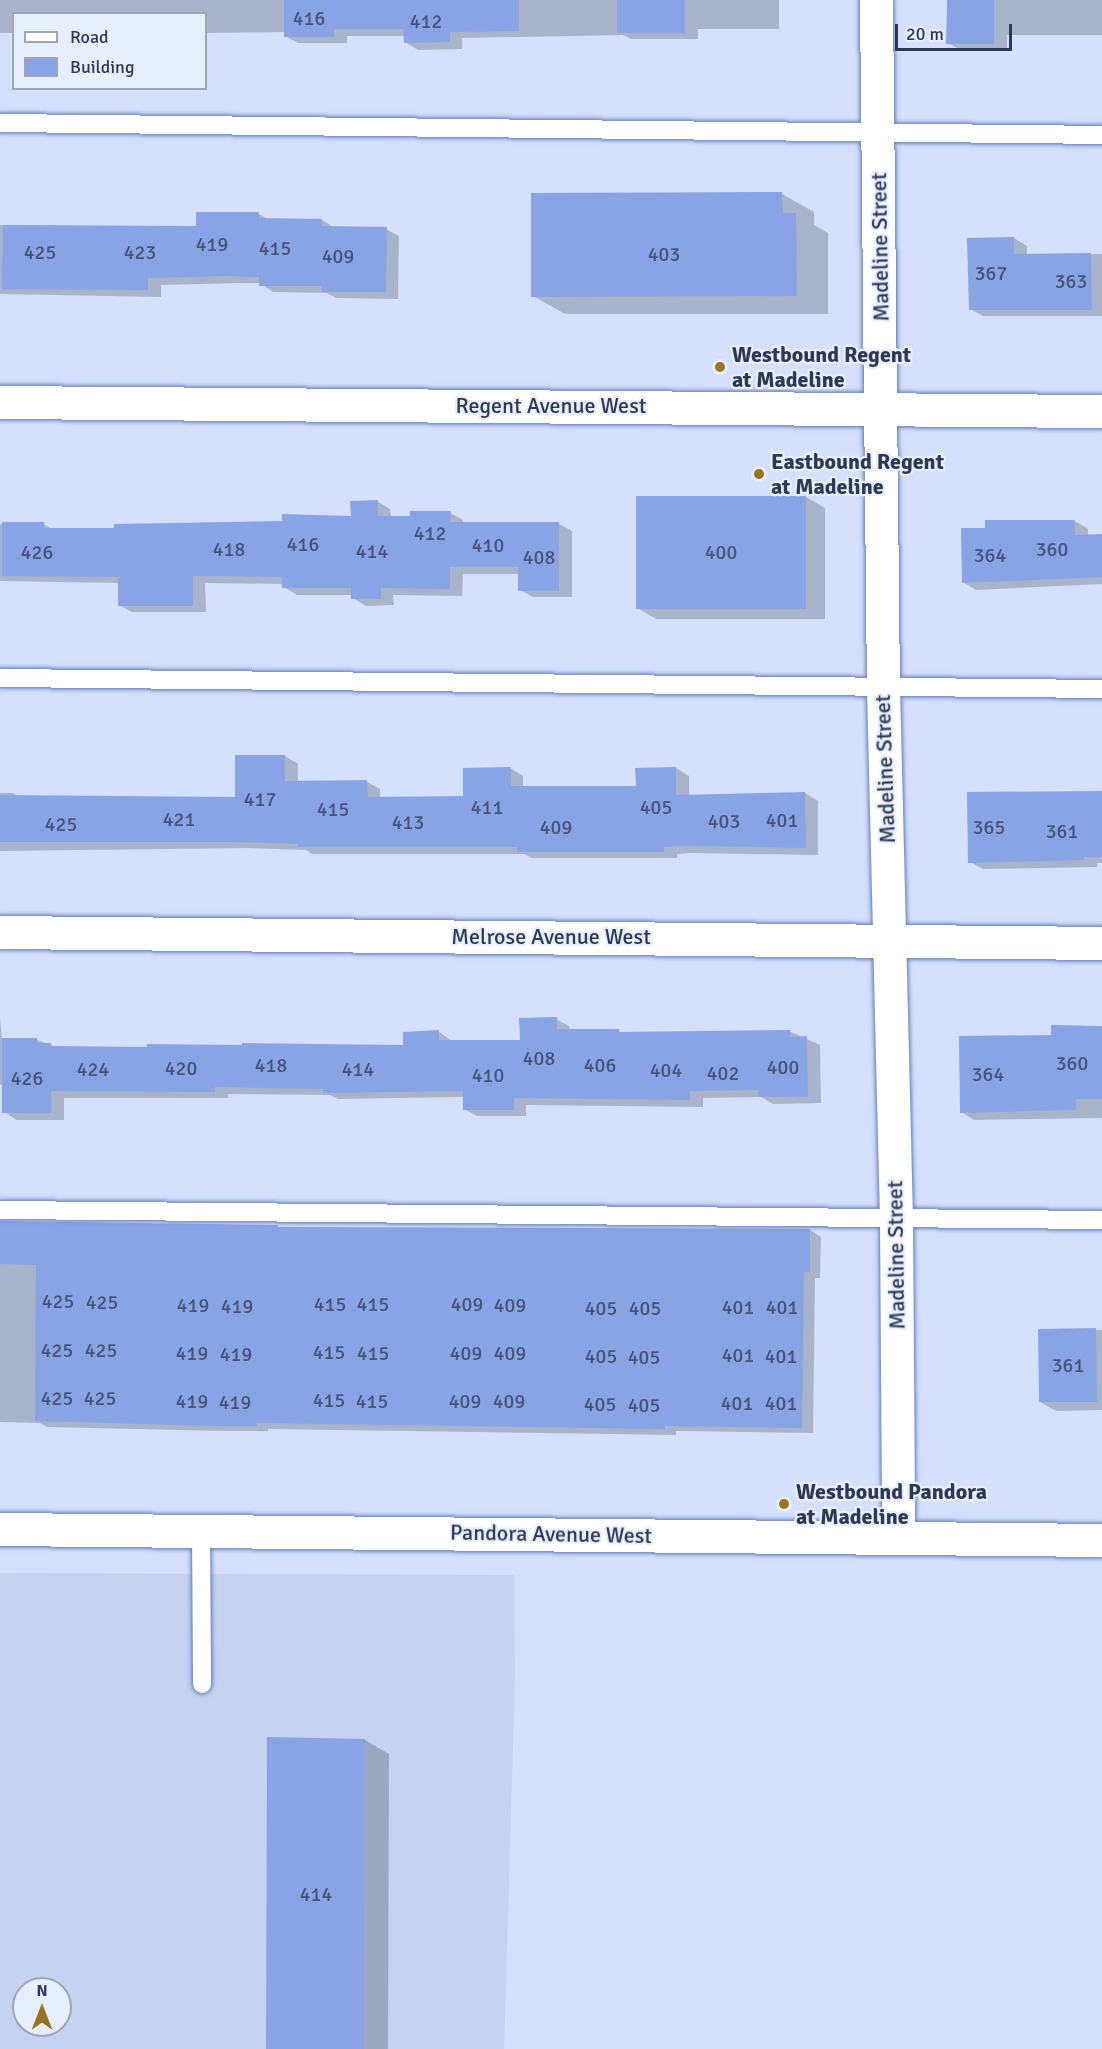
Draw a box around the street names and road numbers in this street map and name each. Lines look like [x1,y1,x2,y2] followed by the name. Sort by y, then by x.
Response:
[866,172,894,322] street label: Madeline Street
[456,393,646,419] street label: Regent Avenue West
[869,694,901,844] street label: Madeline Street
[451,924,651,950] street label: Melrose Avenue West
[882,1180,910,1330] street label: Madeline Street
[450,1519,652,1549] street label: Pandora Avenue West

